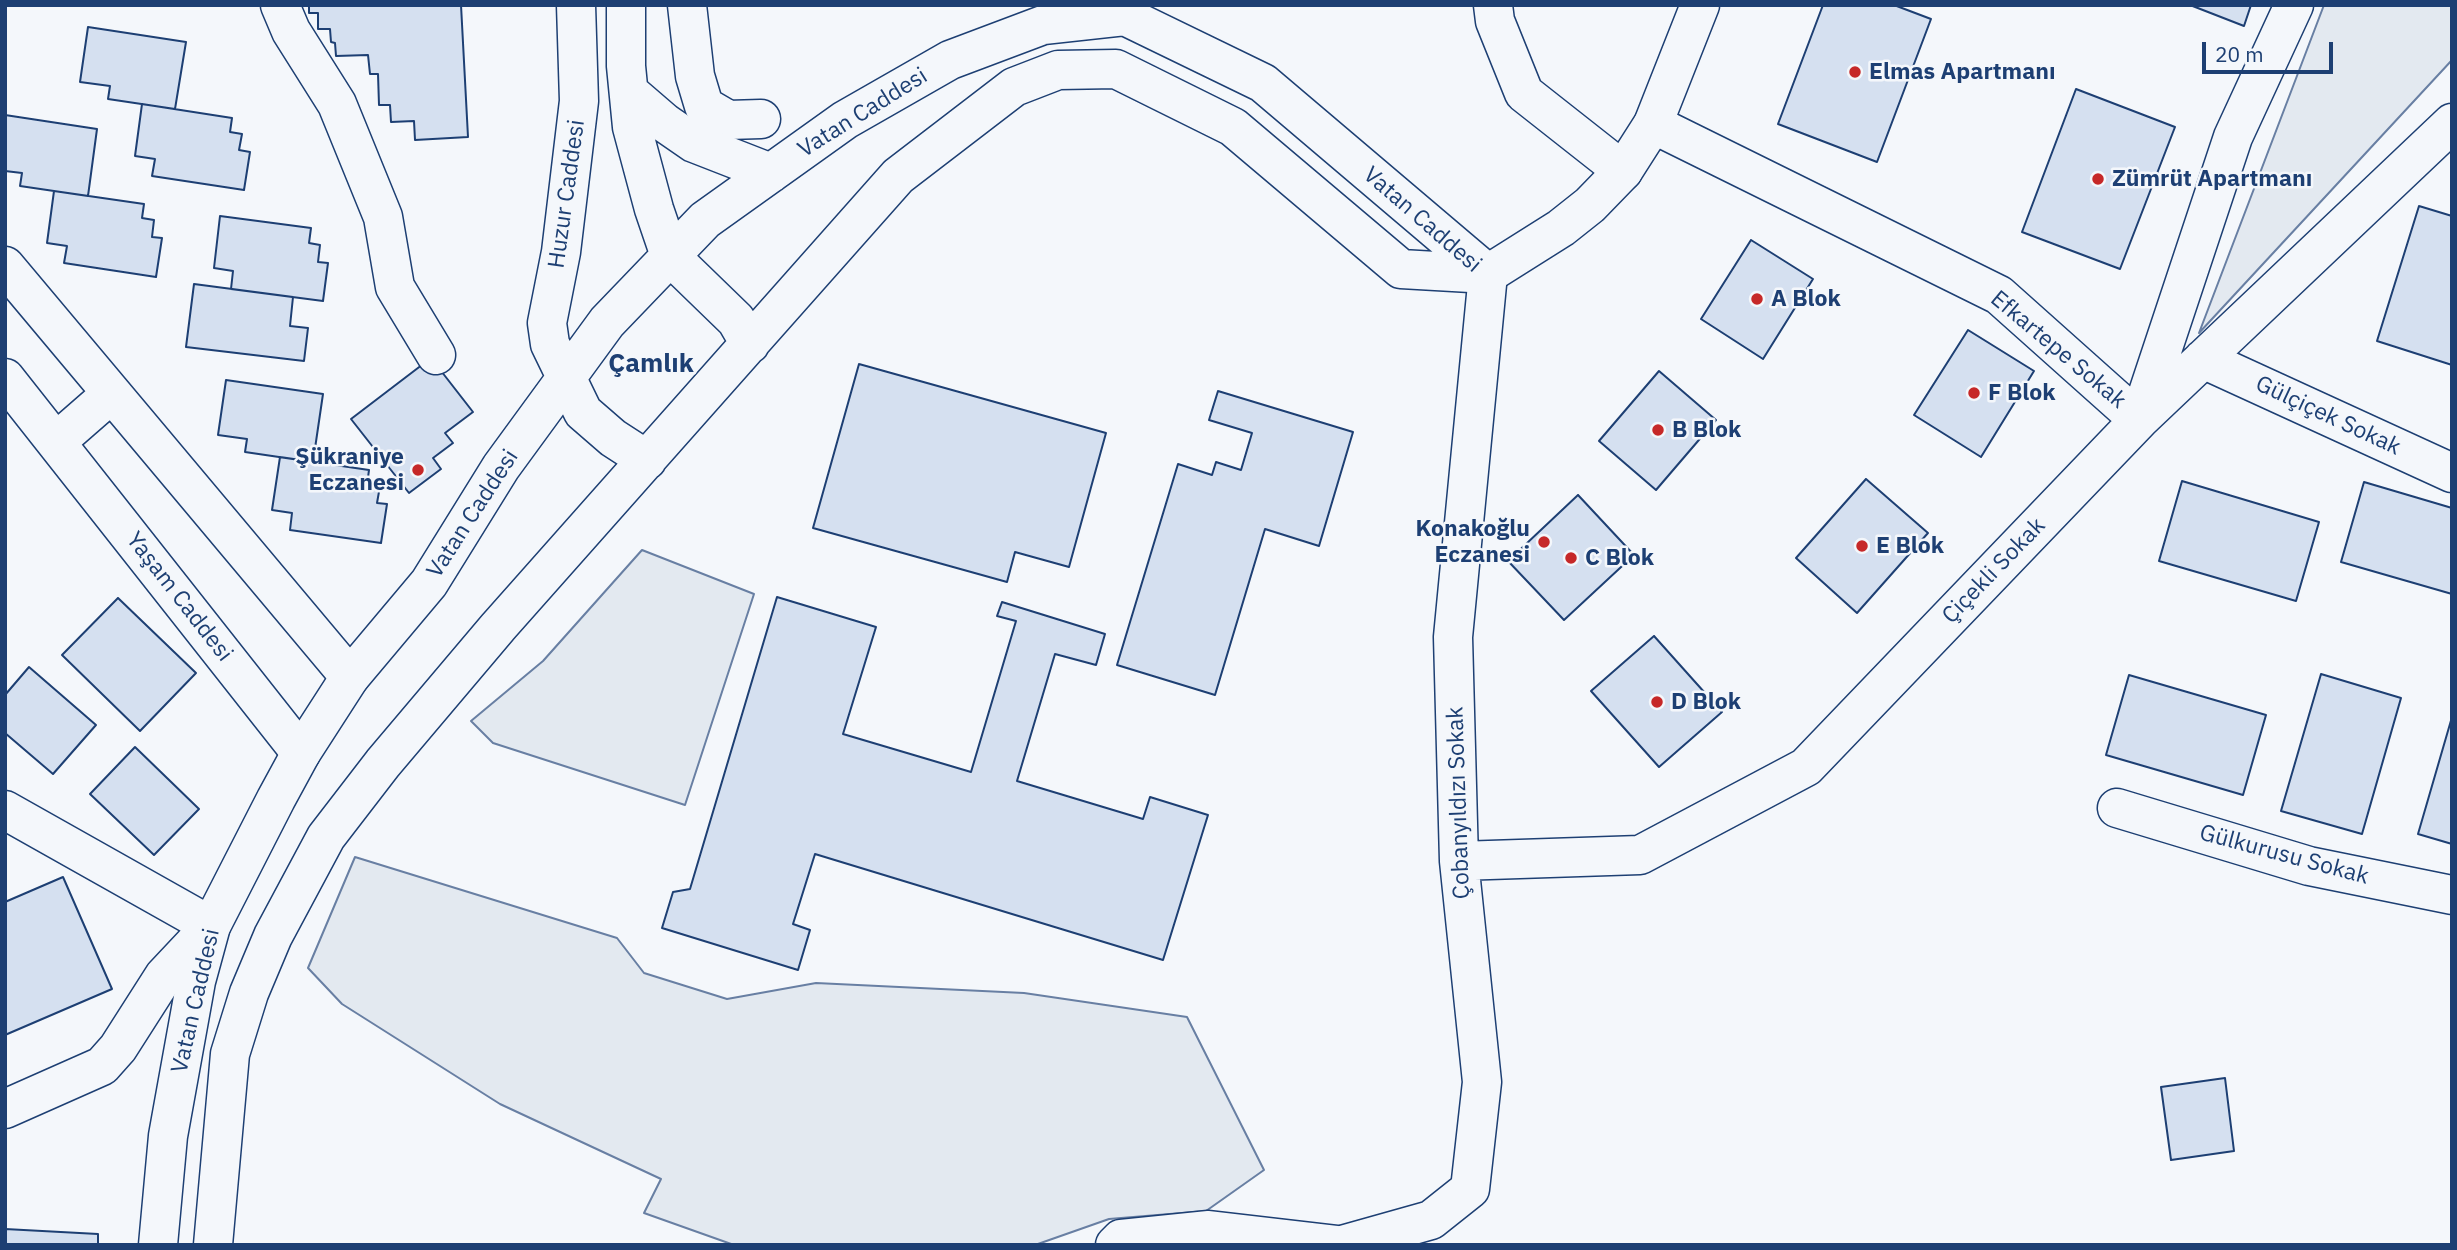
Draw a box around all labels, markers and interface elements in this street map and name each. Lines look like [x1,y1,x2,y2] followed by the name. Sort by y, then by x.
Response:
[2205,28,2336,72] scale bar
[2215,40,2264,68] text: 20 m
[1869,58,2056,86] place label: Elmas Apartmanı
[793,62,933,164] street label: Vatan Caddesi
[1847,64,1863,80] marker: Elmas Apartmanı
[543,118,591,270] street label: Huzur Caddesi
[1357,161,1487,279] street label: Vatan Caddesi
[2112,165,2312,193] place label: Zümrüt Apartmanı
[2090,171,2106,187] marker: Zümrüt Apartmanı
[1771,285,1841,313] place label: A Blok
[1985,285,2131,415] street label: Efkartepe Sokak
[1749,291,1765,307] marker: A Blok
[608,348,694,380] district label: Çamlık
[2251,370,2405,462] street label: Gülçiçek Sokak
[1988,379,2055,407] place label: F Blok
[1966,385,1982,401] marker: F Blok
[1672,416,1741,444] place label: B Blok
[1650,422,1666,438] marker: B Blok
[295,443,404,497] place label: Şükraniye Eczanesi
[421,445,525,583] street label: Vatan Caddesi
[410,462,426,478] marker: Şükraniye Eczanesi
[1937,512,2051,630] street label: Çiçekli Sokak
[1416,515,1530,569] place label: Konakoğlu Eczanesi
[120,527,238,667] street label: Yaşam Caddesi
[1876,532,1944,560] place label: E Blok
[1536,534,1552,550] marker: Konakoğlu Eczanesi
[1854,538,1870,554] marker: E Blok
[1585,544,1654,572] place label: C Blok
[1563,550,1579,566] marker: C Blok
[1671,688,1741,716] place label: D Blok
[1649,694,1665,710] marker: D Blok
[1442,706,1476,900] street label: Çobanyıldızı Sokak
[2196,819,2372,891] street label: Gülkurusu Sokak
[166,926,226,1076] street label: Vatan Caddesi

